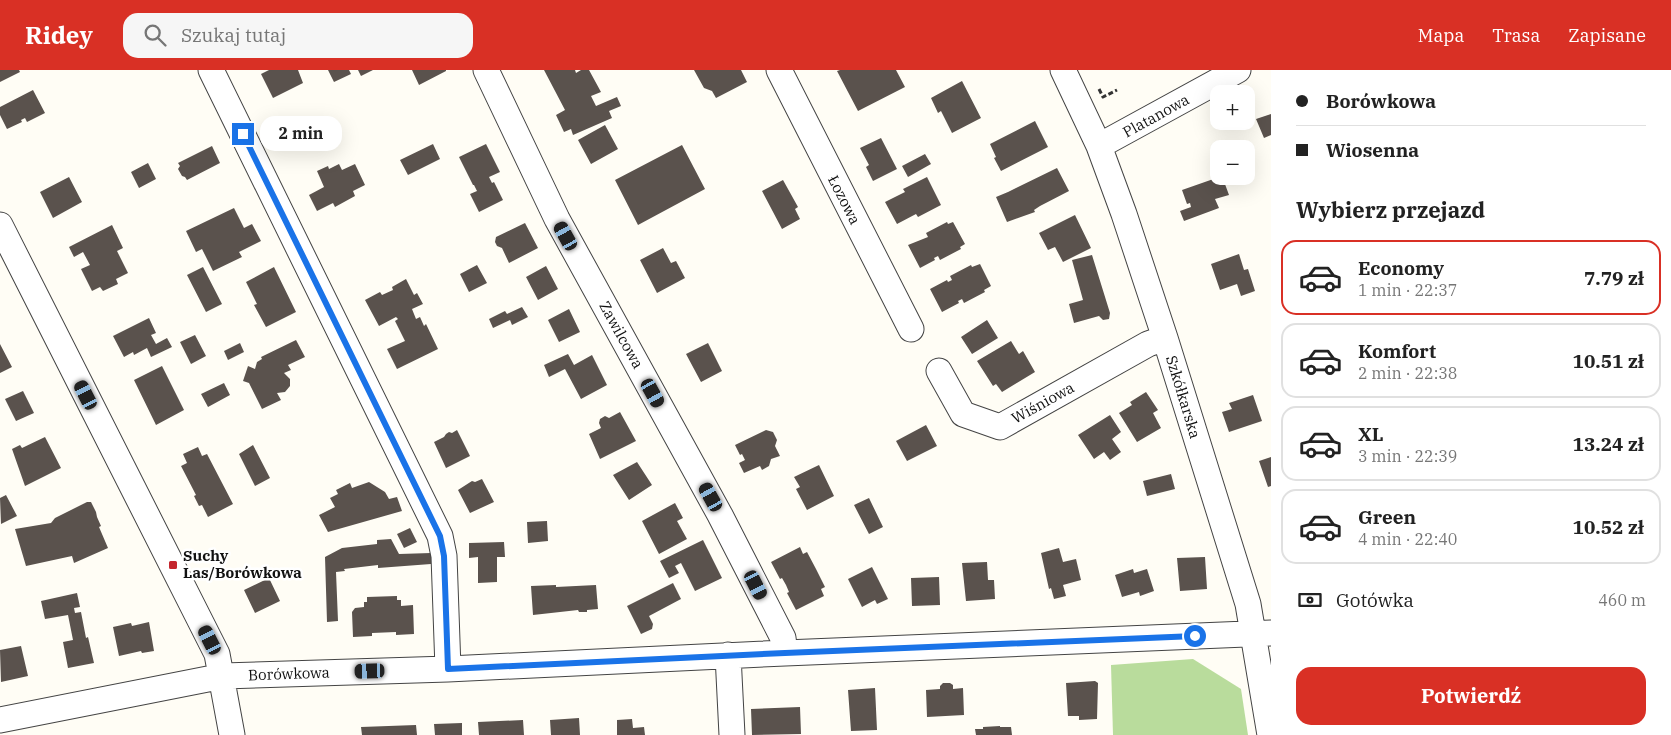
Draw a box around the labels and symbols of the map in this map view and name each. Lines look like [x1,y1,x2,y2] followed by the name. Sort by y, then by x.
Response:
[1119,90,1192,142] street label: Platanowa
[260,116,343,152] callout: 2 min
[232,123,254,145] route end
[824,172,865,228] street label: Łozowa
[552,219,579,253] car
[595,298,648,372] street label: Zawilcowa
[1162,353,1205,441] street label: Szkółkarska
[639,376,666,410] car
[72,378,99,412] car
[1008,378,1077,428] street label: Wiśniowa
[697,480,724,514] car
[183,546,302,582] place label: Suchy Las/Borówkowa
[167,559,179,571] marker: Suchy Las/Borówkowa
[742,568,769,602] car
[196,623,223,657] car
[1184,625,1206,647] route start
[248,663,330,684] street label: Borówkowa
[354,663,385,679] car

